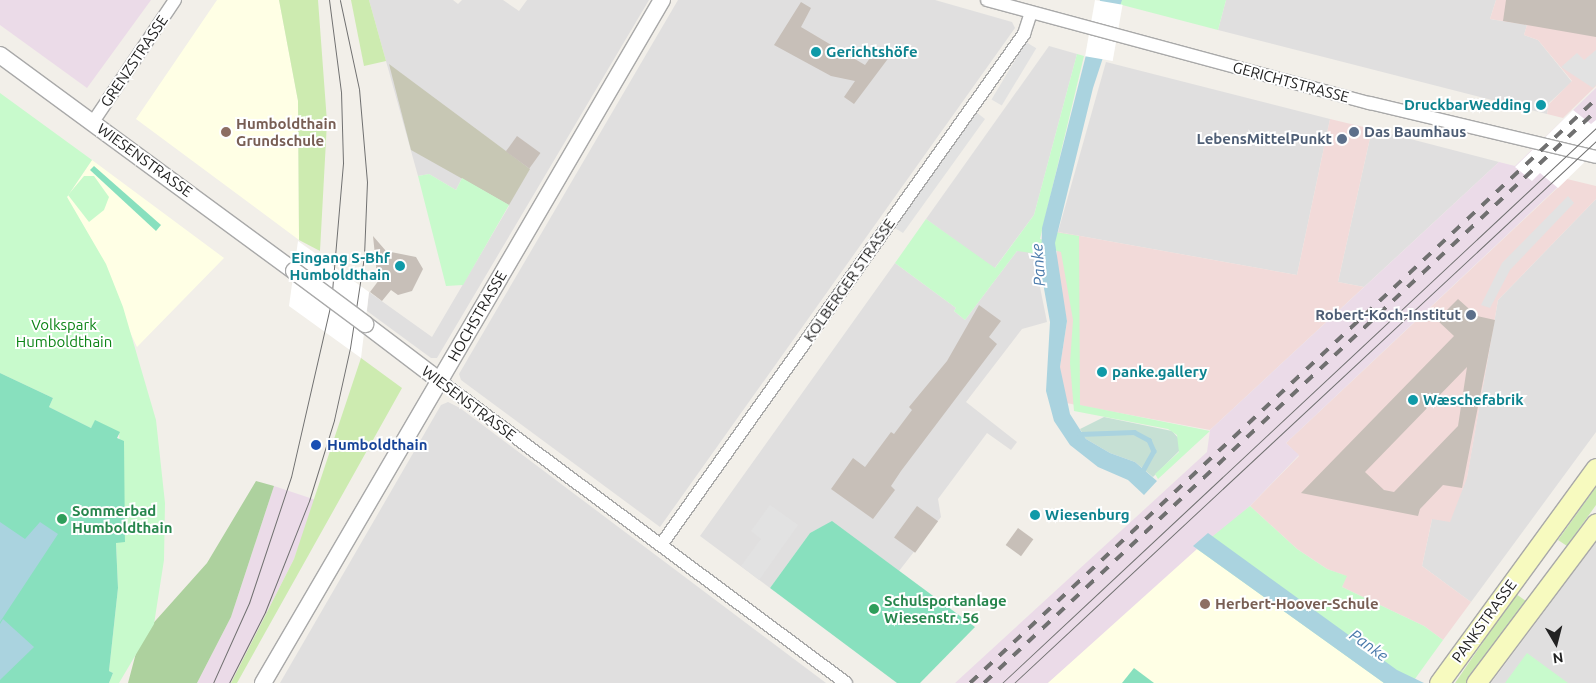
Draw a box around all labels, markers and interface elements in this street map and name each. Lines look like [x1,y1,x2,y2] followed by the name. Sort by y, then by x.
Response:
[97,12,171,110] street label: GRENZSTRASSE
[826,43,918,61] place label: Gerichtshöfe
[810,46,822,58] marker: Gerichtshöfe
[1231,58,1351,106] street label: GERICHTSTRASSE
[1404,96,1531,114] place label: DruckbarWedding
[1535,99,1547,111] marker: DruckbarWedding
[236,114,336,149] place label: Humboldthain Grundschule
[94,119,196,201] street label: WIESENSTRASSE
[1364,123,1466,141] place label: Das Baumhaus
[220,126,232,138] marker: Humboldthain Grundschule
[1348,126,1360,138] marker: Das Baumhaus
[1196,130,1332,148] place label: LebensMittelPunkt
[1336,133,1348,145] marker: LebensMittelPunkt
[800,215,898,345] street label: KOLBERGER STRASSE
[1027,243,1049,287] water label: Panke
[290,248,390,283] place label: Eingang S-Bhf Humboldthain
[394,260,406,272] marker: Eingang S-Bhf Humboldthain
[444,267,510,365] street label: HOCHSTRASSE
[1315,306,1461,324] place label: Robert-Koch-Institut
[1465,309,1477,321] marker: Robert-Koch-Institut
[16,315,112,350] park label: Volkspark Humboldthain
[418,362,520,444] street label: WIESENSTRASSE
[1112,363,1207,381] place label: panke.gallery
[1096,366,1108,378] marker: panke.gallery
[1423,391,1524,409] place label: Wæschefabrik
[1407,394,1419,406] marker: Wæschefabrik
[327,436,427,454] place label: Humboldthain
[309,438,323,452] marker: Humboldthain
[72,501,172,536] place label: Sommerbad Humboldthain
[1045,506,1130,524] place label: Wiesenburg
[1029,509,1041,521] marker: Wiesenburg
[56,513,68,525] marker: Sommerbad Humboldthain
[1448,576,1520,666] street label: PANKSTRASSE
[884,591,1007,626] place label: Schulsportanlage Wiesenstr. 56
[1215,595,1379,613] place label: Herbert-Hoover-Schule
[1199,598,1211,610] marker: Herbert-Hoover-Schule
[868,603,880,615] marker: Schulsportanlage Wiesenstr. 56
[1531,618,1581,668] north arrow
[1346,625,1392,665] water label: Panke
[1552,649,1564,667] text: N

